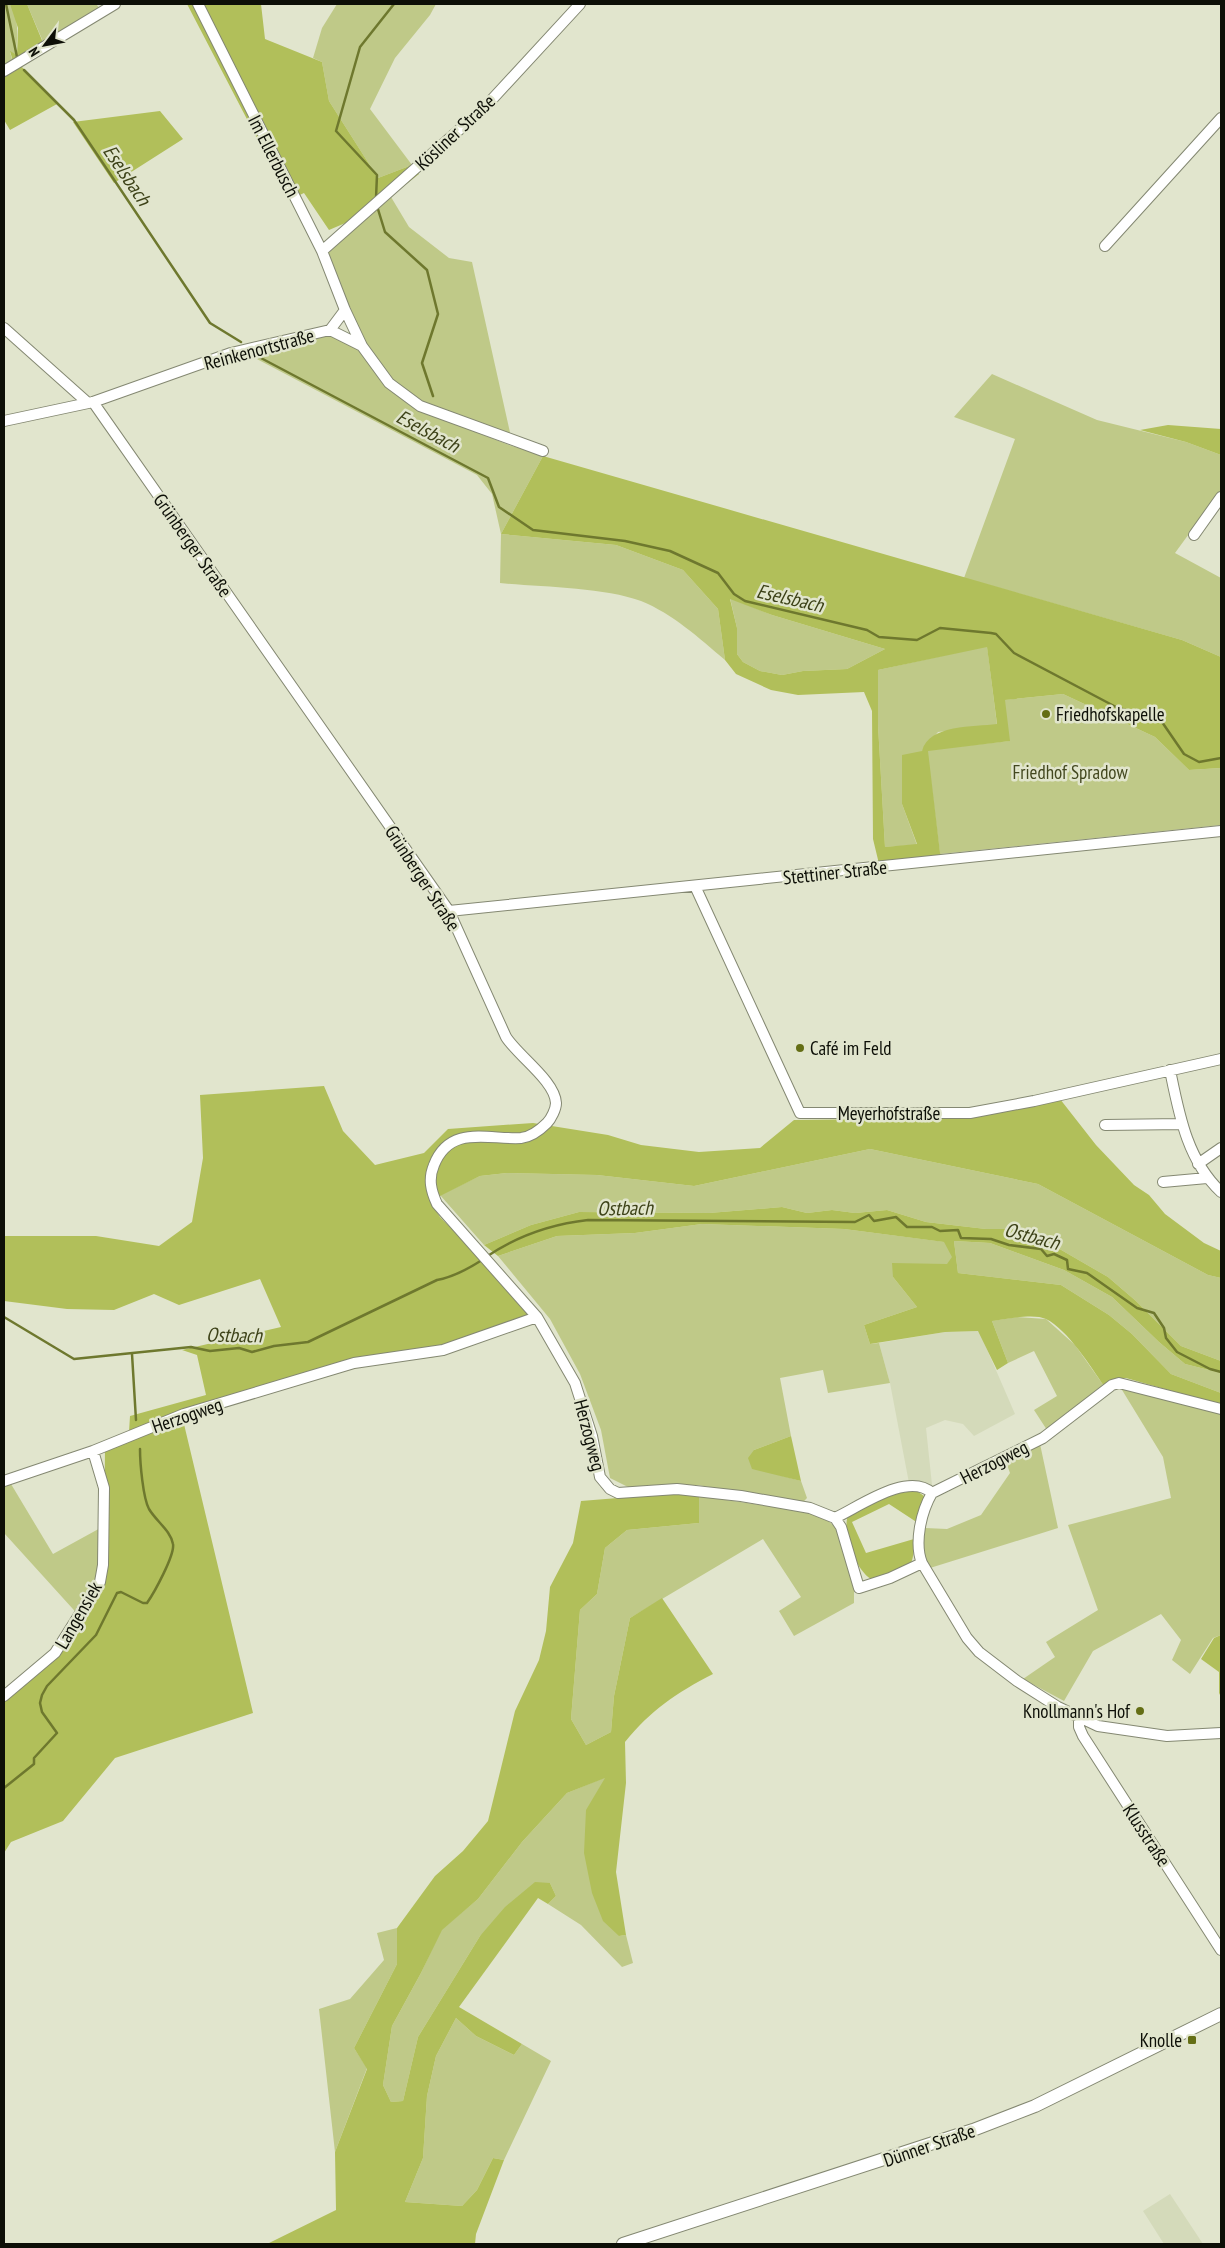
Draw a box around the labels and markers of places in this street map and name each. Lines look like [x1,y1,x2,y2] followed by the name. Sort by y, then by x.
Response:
[1056,702,1165,726] place label: Friedhofskapelle
[1040,708,1052,720] marker: Friedhofskapelle
[810,1036,892,1060] place label: Café im Feld
[794,1042,806,1054] marker: Café im Feld
[1023,1699,1131,1723] place label: Knollmann's Hof
[1134,1705,1146,1717] marker: Knollmann's Hof
[1140,2028,1182,2052] place label: Knolle
[1186,2034,1198,2046] marker: Knolle

